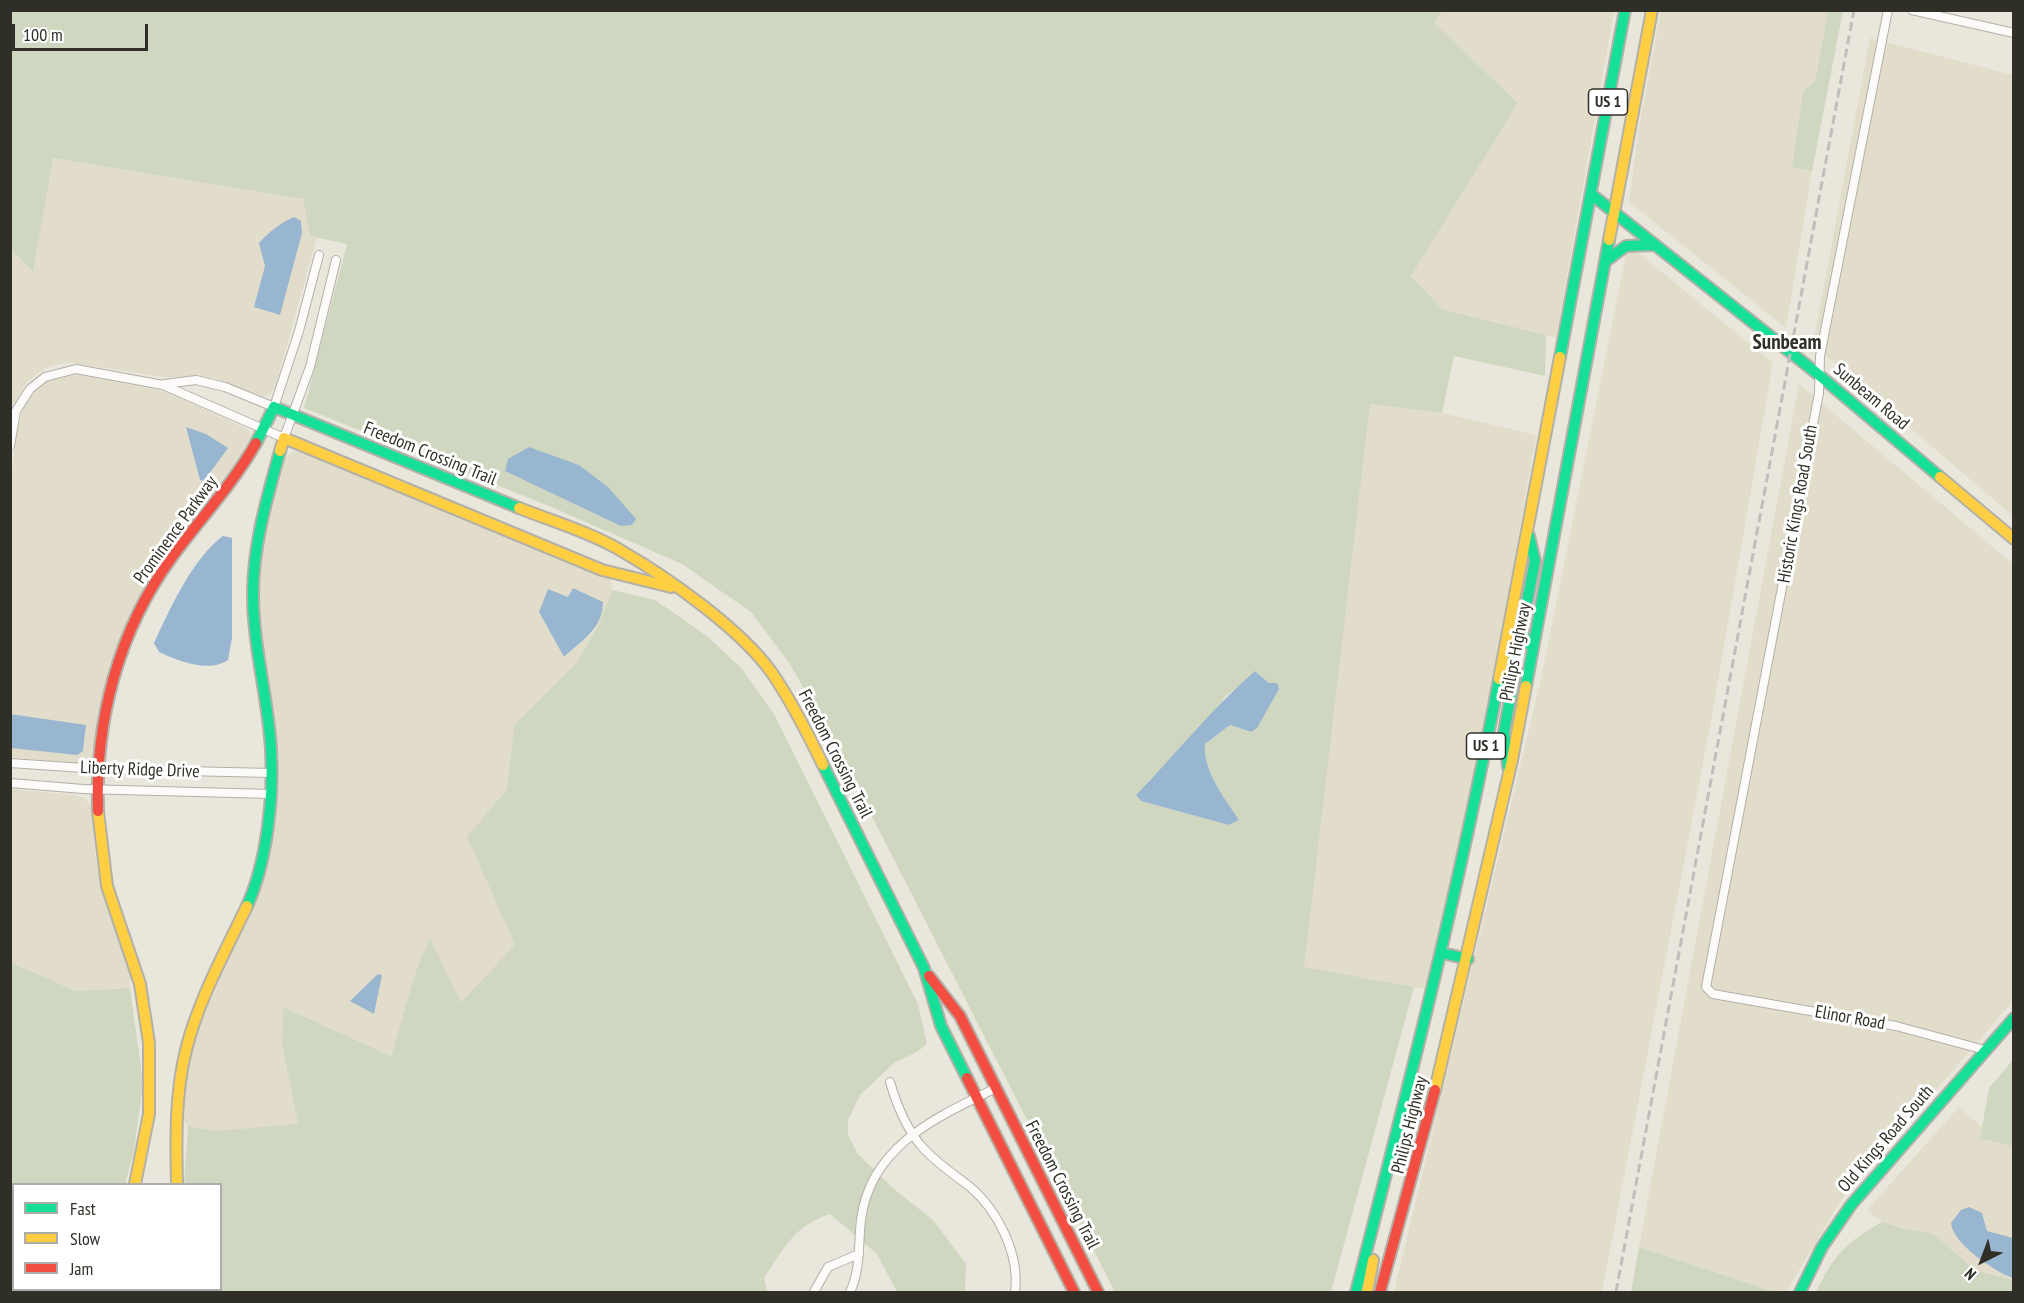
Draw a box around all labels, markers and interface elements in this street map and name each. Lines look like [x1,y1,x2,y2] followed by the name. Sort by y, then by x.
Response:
[15,12,152,50] scale bar
[23,23,63,46] text: 100 m
[1588,89,1628,115] road number: US 1
[1753,330,1821,356] district label: Sunbeam
[1829,359,1913,435] street label: Sunbeam Road
[360,418,500,490] street label: Freedom Crossing Trail
[1773,423,1823,585] street label: Historic Kings Road South
[130,472,222,588] street label: Prominence Parkway
[1496,601,1536,703] street label: Philips Highway
[793,686,877,822] street label: Freedom Crossing Trail
[1466,733,1506,759] road number: US 1
[80,757,200,783] street label: Liberty Ridge Drive
[1813,1001,1887,1035] street label: Elinor Road
[1387,1074,1433,1176] street label: Philips Highway
[1834,1081,1938,1197] street label: Old Kings Road South
[1020,1117,1104,1253] street label: Freedom Crossing Trail
[12,1183,222,1291] legend
[70,1197,96,1220] text: Fast
[70,1227,100,1250] text: Slow
[1952,1231,2012,1291] north arrow
[70,1257,93,1280] text: Jam
[1960,1264,1980,1285] text: N

